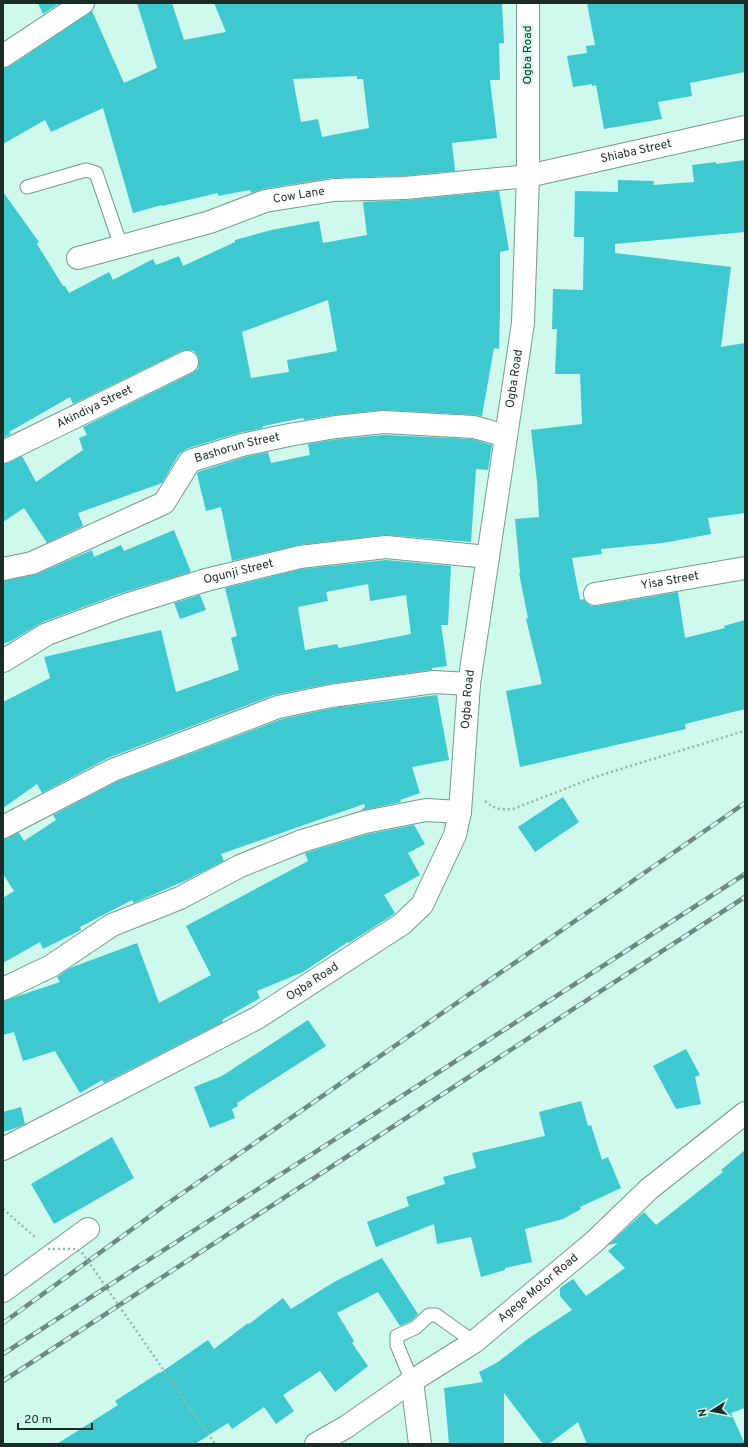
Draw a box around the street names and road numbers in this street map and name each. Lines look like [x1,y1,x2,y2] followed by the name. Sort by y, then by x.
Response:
[520,25,536,85] street label: Ogba Road
[599,136,673,167] street label: Shiaba Street
[272,184,326,208] street label: Cow Lane
[502,348,527,409] street label: Ogba Road
[54,382,135,433] street label: Akindiya Street
[193,429,281,467] street label: Bashorun Street
[202,556,275,588] street label: Ogunji Street
[640,568,700,594] street label: Yisa Street
[458,669,479,730] street label: Ogba Road
[283,959,342,1005] street label: Ogba Road
[495,1250,582,1327] street label: Agege Motor Road

